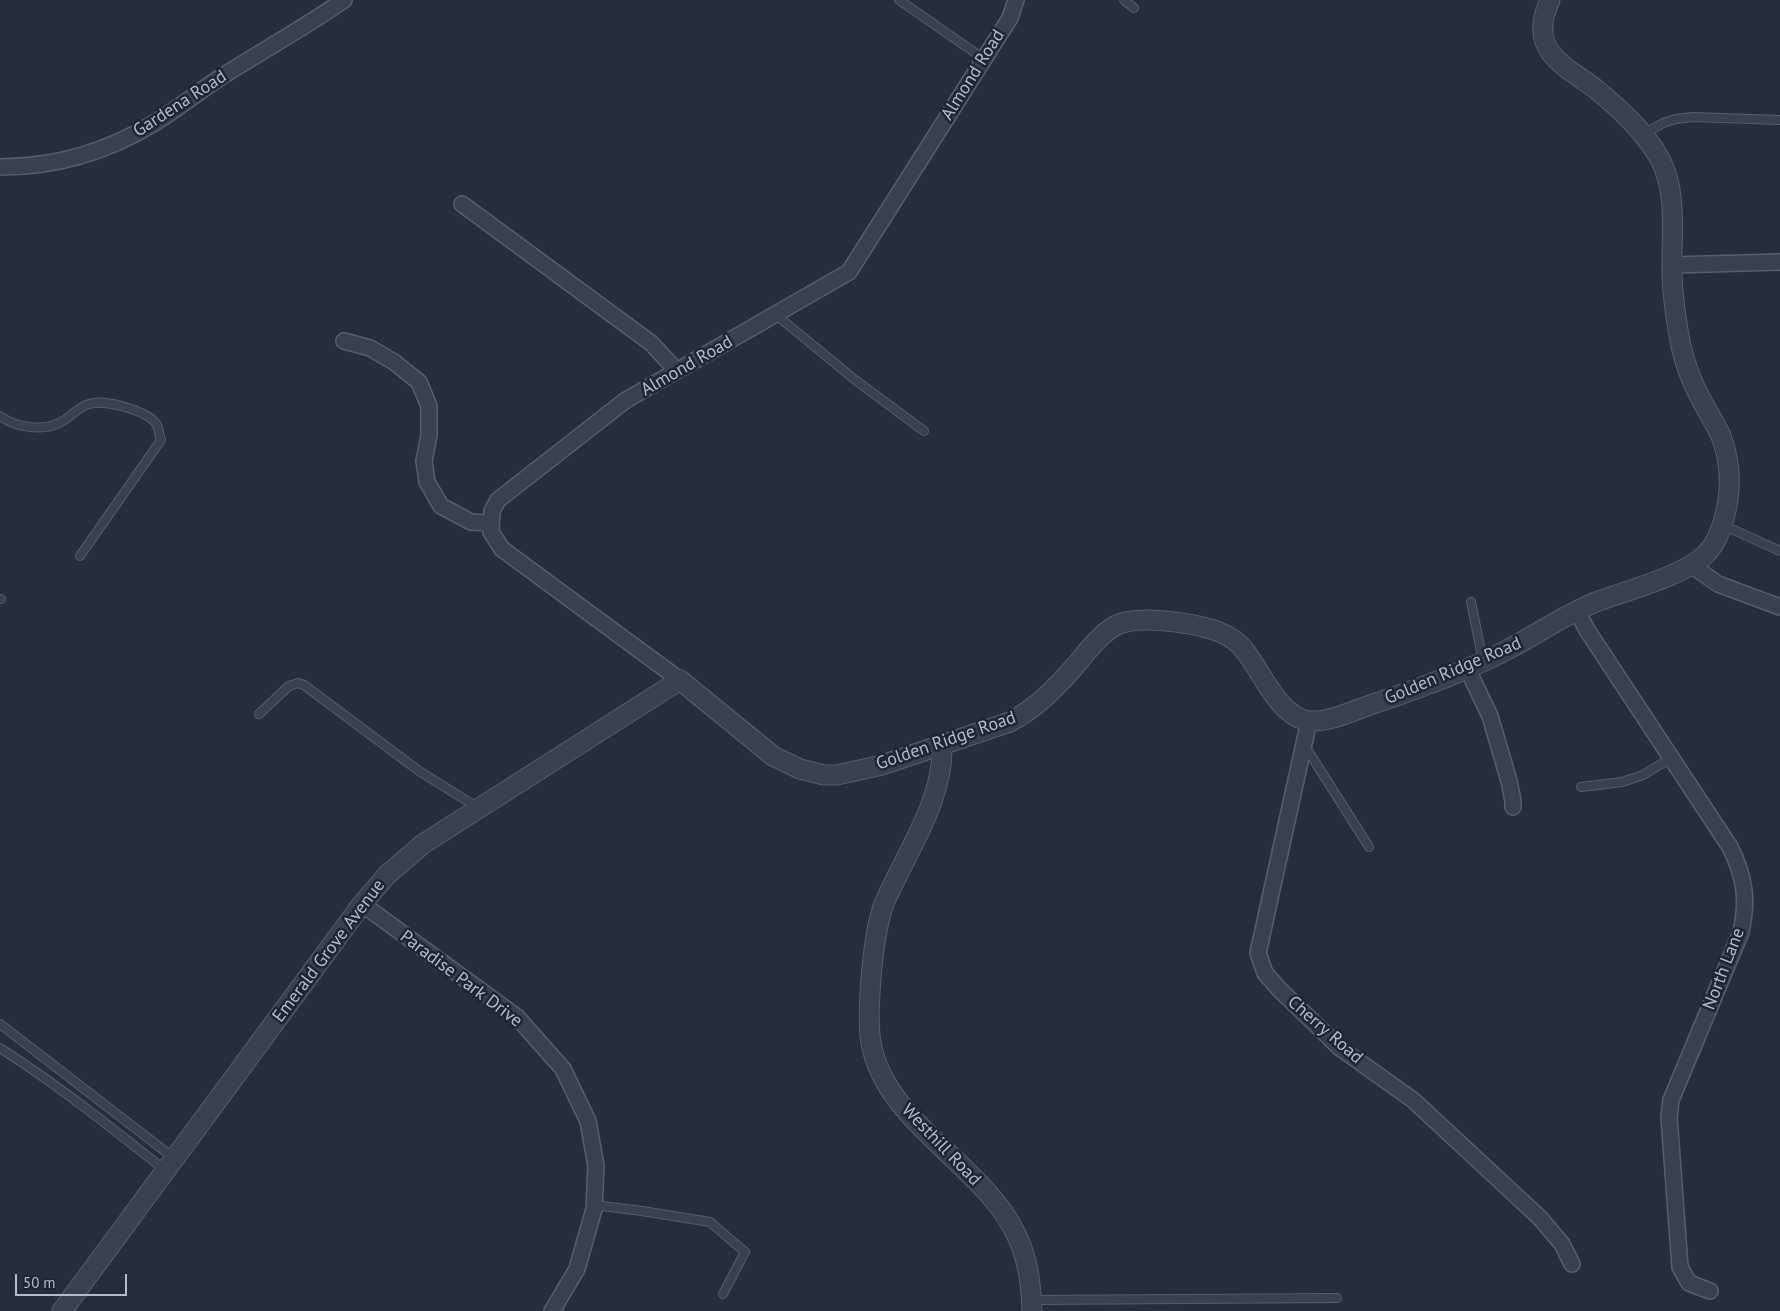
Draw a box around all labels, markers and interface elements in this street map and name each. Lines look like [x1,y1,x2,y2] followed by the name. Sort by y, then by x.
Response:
[937,26,1009,124] street label: Almond Road
[129,66,231,142] street label: Gardena Road
[637,331,737,401] street label: Almond Road
[1381,632,1525,710] street label: Golden Ridge Road
[873,707,1019,775] street label: Golden Ridge Road
[268,875,390,1027] street label: Emerald Grove Avenue
[1699,925,1749,1013] street label: North Lane
[396,926,526,1032] street label: Paradise Park Drive
[1283,991,1367,1069] street label: Cherry Road
[897,1100,985,1190] street label: Westhill Road
[18,1264,130,1296] scale bar
[23,1273,56,1292] text: 50 m

